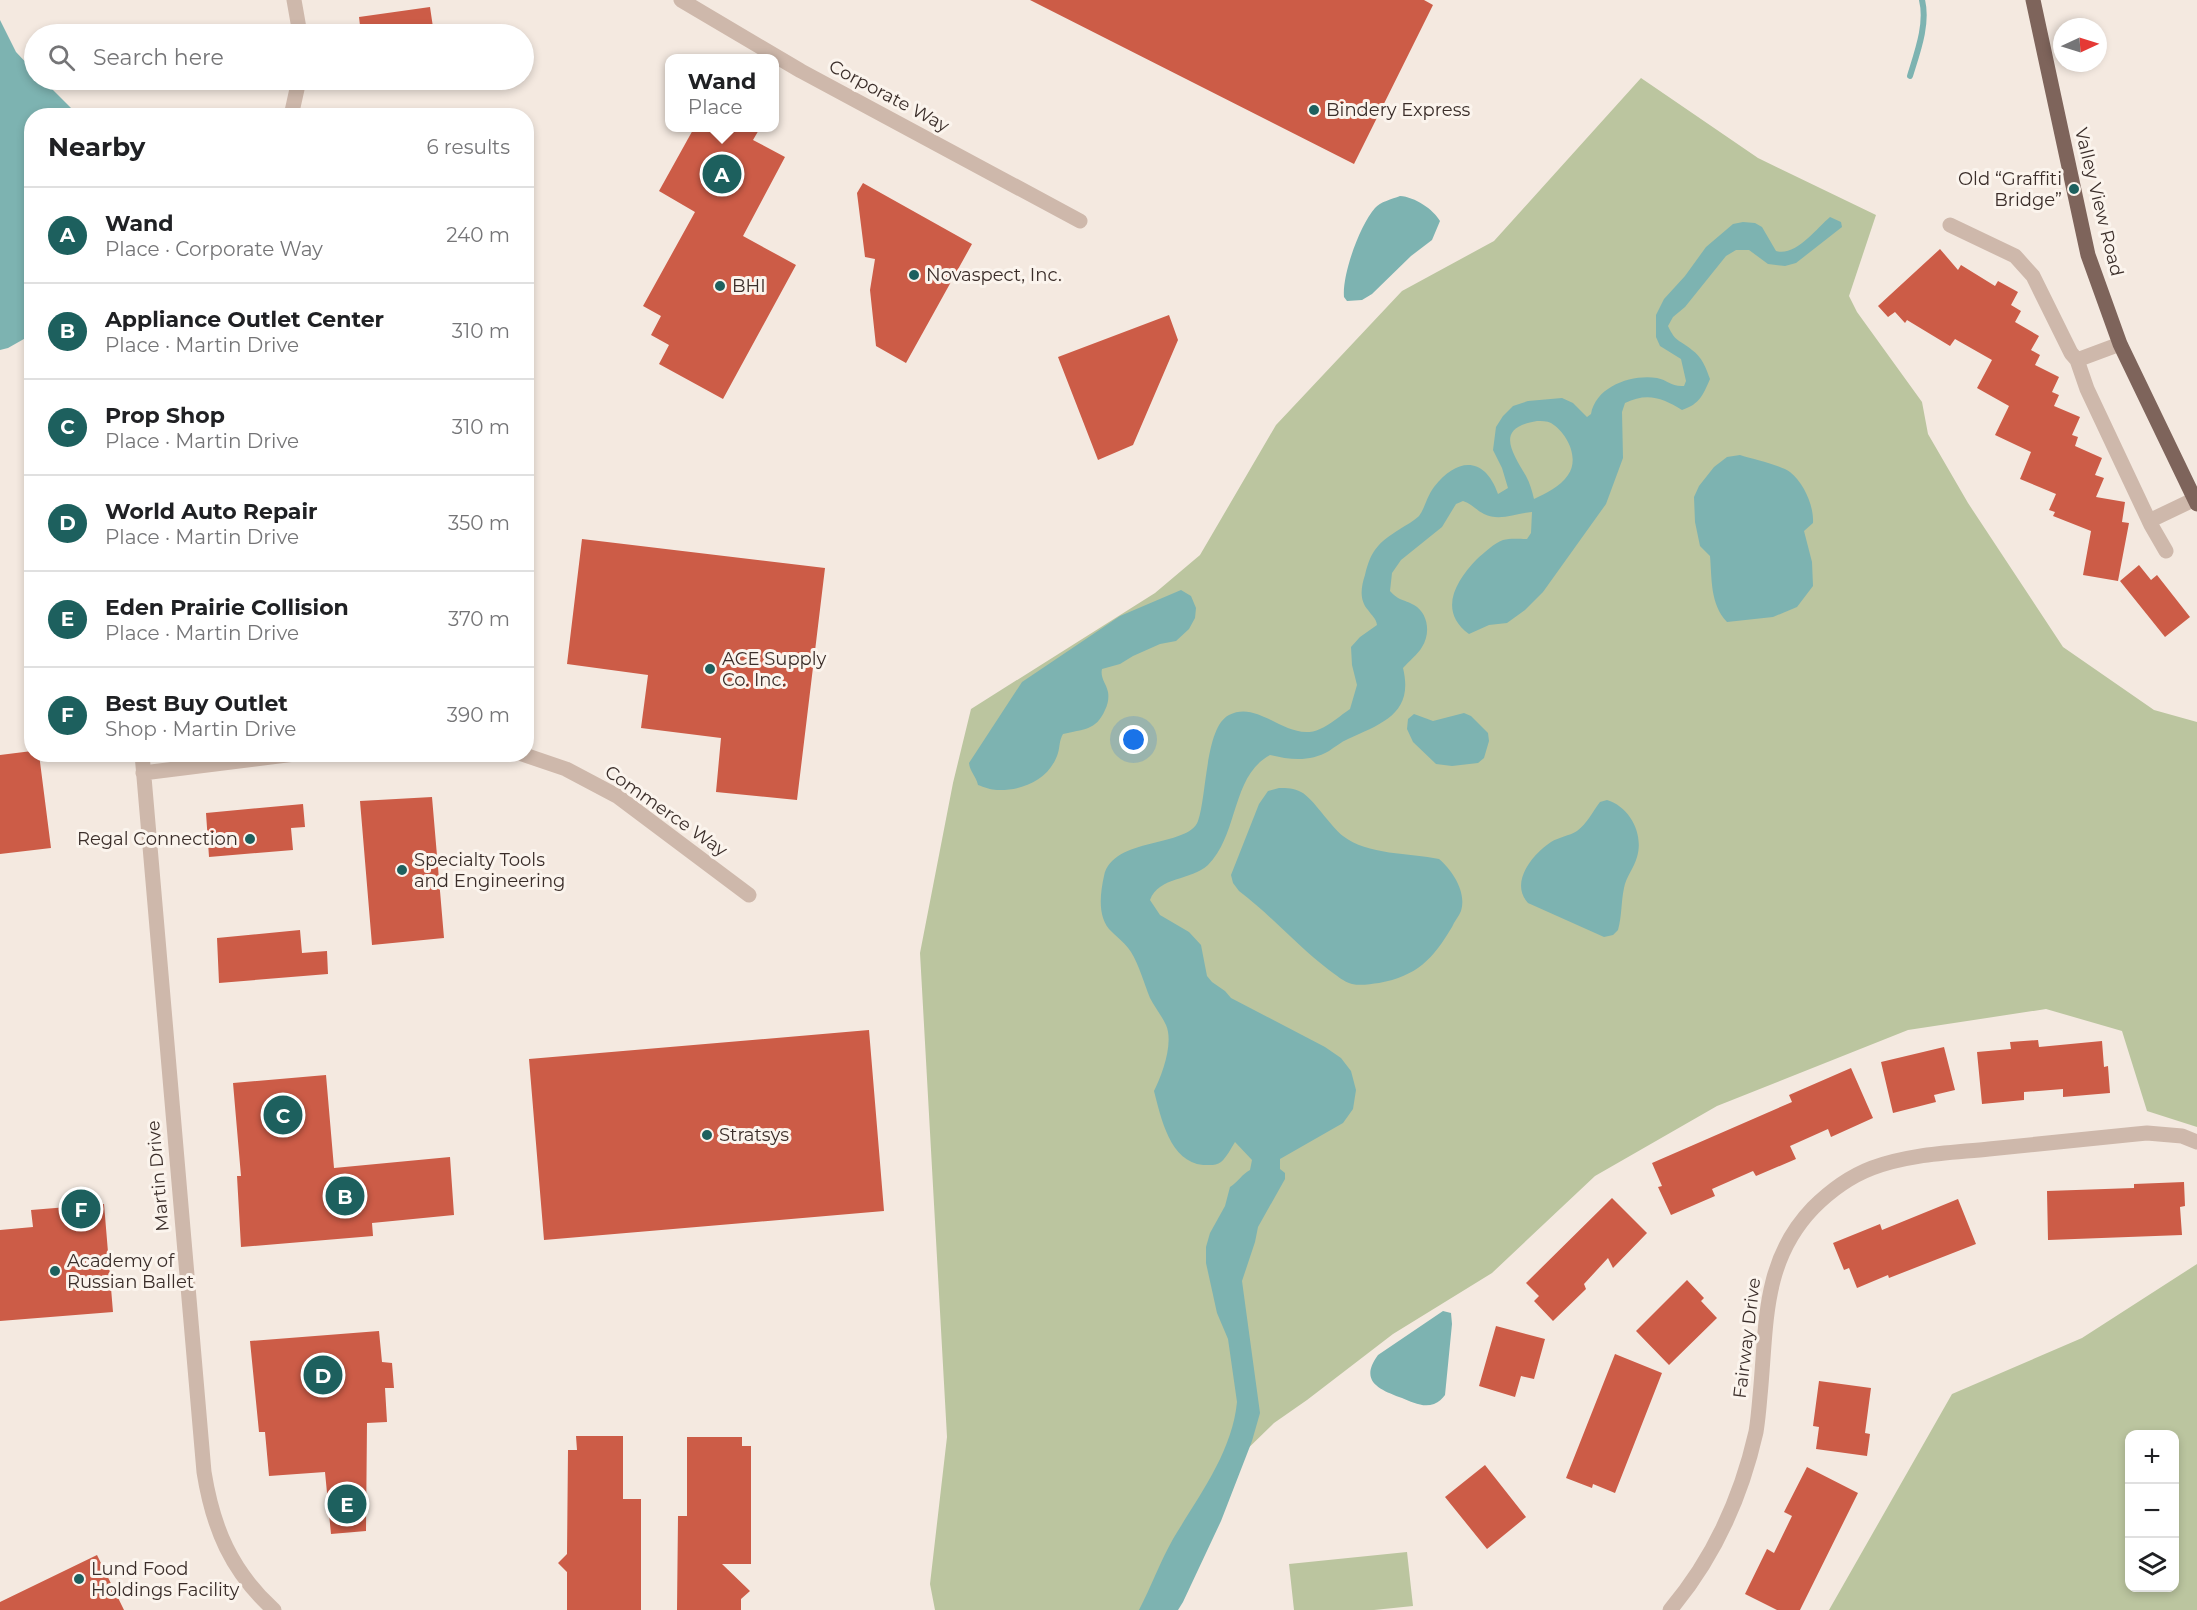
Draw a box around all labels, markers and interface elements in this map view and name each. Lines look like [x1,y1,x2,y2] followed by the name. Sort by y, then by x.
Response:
[2053,18,2107,72] north arrow
[24,24,534,90] search box
[45,41,78,74] icon: search
[93,44,224,71] text: Search here
[665,54,779,132] popup
[825,55,953,137] street label: Corporate Way
[688,68,756,95] text: Wand
[688,95,742,119] text: Place
[1326,99,1470,121] place label: Bindery Express
[1307,103,1321,117] marker: Bindery Express
[2070,125,2128,279] street label: Valley View Road
[48,131,145,163] text: Nearby
[426,135,510,159] text: 6 results
[702,152,742,196] pin: A
[1958,168,2062,211] place label: Old “Graffiti Bridge”
[2067,182,2081,196] marker: Old “Graffiti Bridge”
[105,210,173,237] text: Wand
[60,223,75,247] text: A
[446,223,510,247] text: 240 m
[105,237,323,261] text: Place · Corporate Way
[926,264,1062,286] place label: Novaspect, Inc.
[907,268,921,282] marker: Novaspect, Inc.
[732,275,766,297] place label: BHI
[713,279,727,293] marker: BHI
[105,306,384,333] text: Appliance Outlet Center
[60,319,75,343] text: B
[452,319,510,343] text: 310 m
[105,333,299,357] text: Place · Martin Drive
[105,402,225,429] text: Prop Shop
[60,415,75,439] text: C
[452,415,510,439] text: 310 m
[105,429,299,453] text: Place · Martin Drive
[105,498,318,525] text: World Auto Repair
[59,511,76,535] text: D
[448,511,510,535] text: 350 m
[105,525,299,549] text: Place · Martin Drive
[105,594,349,621] text: Eden Prairie Collision
[61,607,74,631] text: E
[448,607,510,631] text: 370 m
[105,621,299,645] text: Place · Martin Drive
[722,648,827,691] place label: ACE Supply Co. Inc.
[703,662,717,676] marker: ACE Supply Co. Inc.
[105,690,288,717] text: Best Buy Outlet
[61,703,74,727] text: F
[447,703,510,727] text: 390 m
[105,717,296,741] text: Shop · Martin Drive
[1119,725,1148,754] your location
[601,761,732,862] street label: Commerce Way
[77,828,238,850] place label: Regal Connection
[243,832,257,846] marker: Regal Connection
[414,849,565,892] place label: Specialty Tools and Engineering
[395,863,409,877] marker: Specialty Tools and Engineering
[264,1092,302,1138] pin: C
[142,1119,174,1232] street label: Martin Drive
[719,1124,789,1146] place label: Stratsys
[700,1128,714,1142] marker: Stratsys
[326,1174,364,1218] pin: B
[62,1186,100,1232] pin: F
[67,1250,194,1293] place label: Academy of Russian Ballet
[48,1264,62,1278] marker: Academy of Russian Ballet
[1729,1276,1765,1400] street label: Fairway Drive
[304,1352,342,1398] pin: D
[2125,1430,2179,1592] map controls
[2125,1430,2179,1484] button: +
[328,1482,366,1526] pin: E
[2125,1484,2179,1538] button: −
[2125,1538,2179,1592] button: layers
[91,1558,239,1601] place label: Lund Food Holdings Facility
[72,1572,86,1586] marker: Lund Food Holdings Facility

